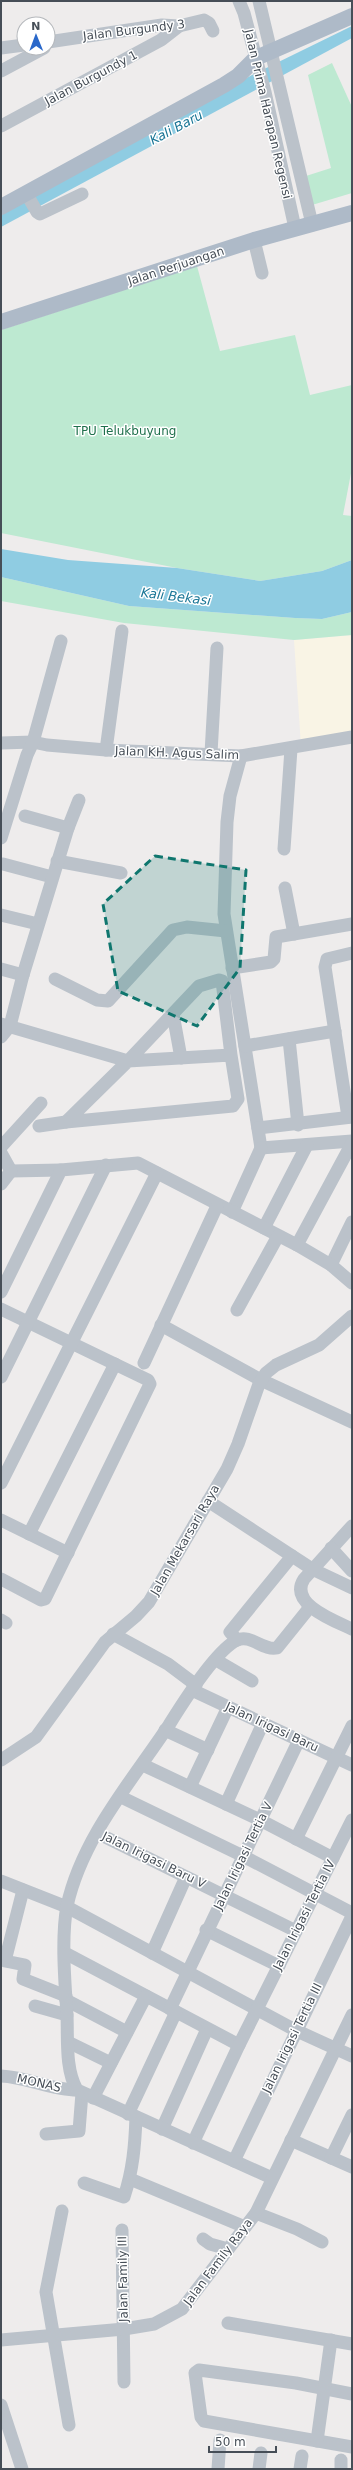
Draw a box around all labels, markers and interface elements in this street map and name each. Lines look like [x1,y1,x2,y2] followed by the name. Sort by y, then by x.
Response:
[16,16,56,56] north arrow
[81,17,186,43] street label: Jalan Burgundy 3
[31,20,41,33] text: N
[241,27,294,200] street label: Jalan Prima Harapan Regensi
[42,48,140,109] street label: Jalan Burgundy 1
[147,107,205,148] water label: Kali Baru
[125,244,226,289] street label: Jalan Perjuangan
[73,424,176,438] park label: TPU Telukbuyung
[140,585,212,608] water label: Kali Bekasi
[114,744,239,762] street label: Jalan KH. Agus Salim
[147,1482,222,1599] street label: Jalan Mekarsari Raya
[222,1699,321,1755] street label: Jalan Irigasi Baru
[210,1799,276,1913] street label: Jalan Irigasi Tertia V
[99,1828,209,1891] street label: Jalan Irigasi Baru V
[270,1857,338,1973] street label: Jalan Irigasi Tertia IV
[259,1981,325,2096] street label: Jalan Irigasi Tertia III
[16,2071,62,2095] street label: MONAS
[180,2216,255,2309] street label: Jalan Family Raya
[115,2236,131,2323] street label: Jalan Family III
[209,2428,276,2454] scale bar
[215,2435,246,2449] text: 50 m

